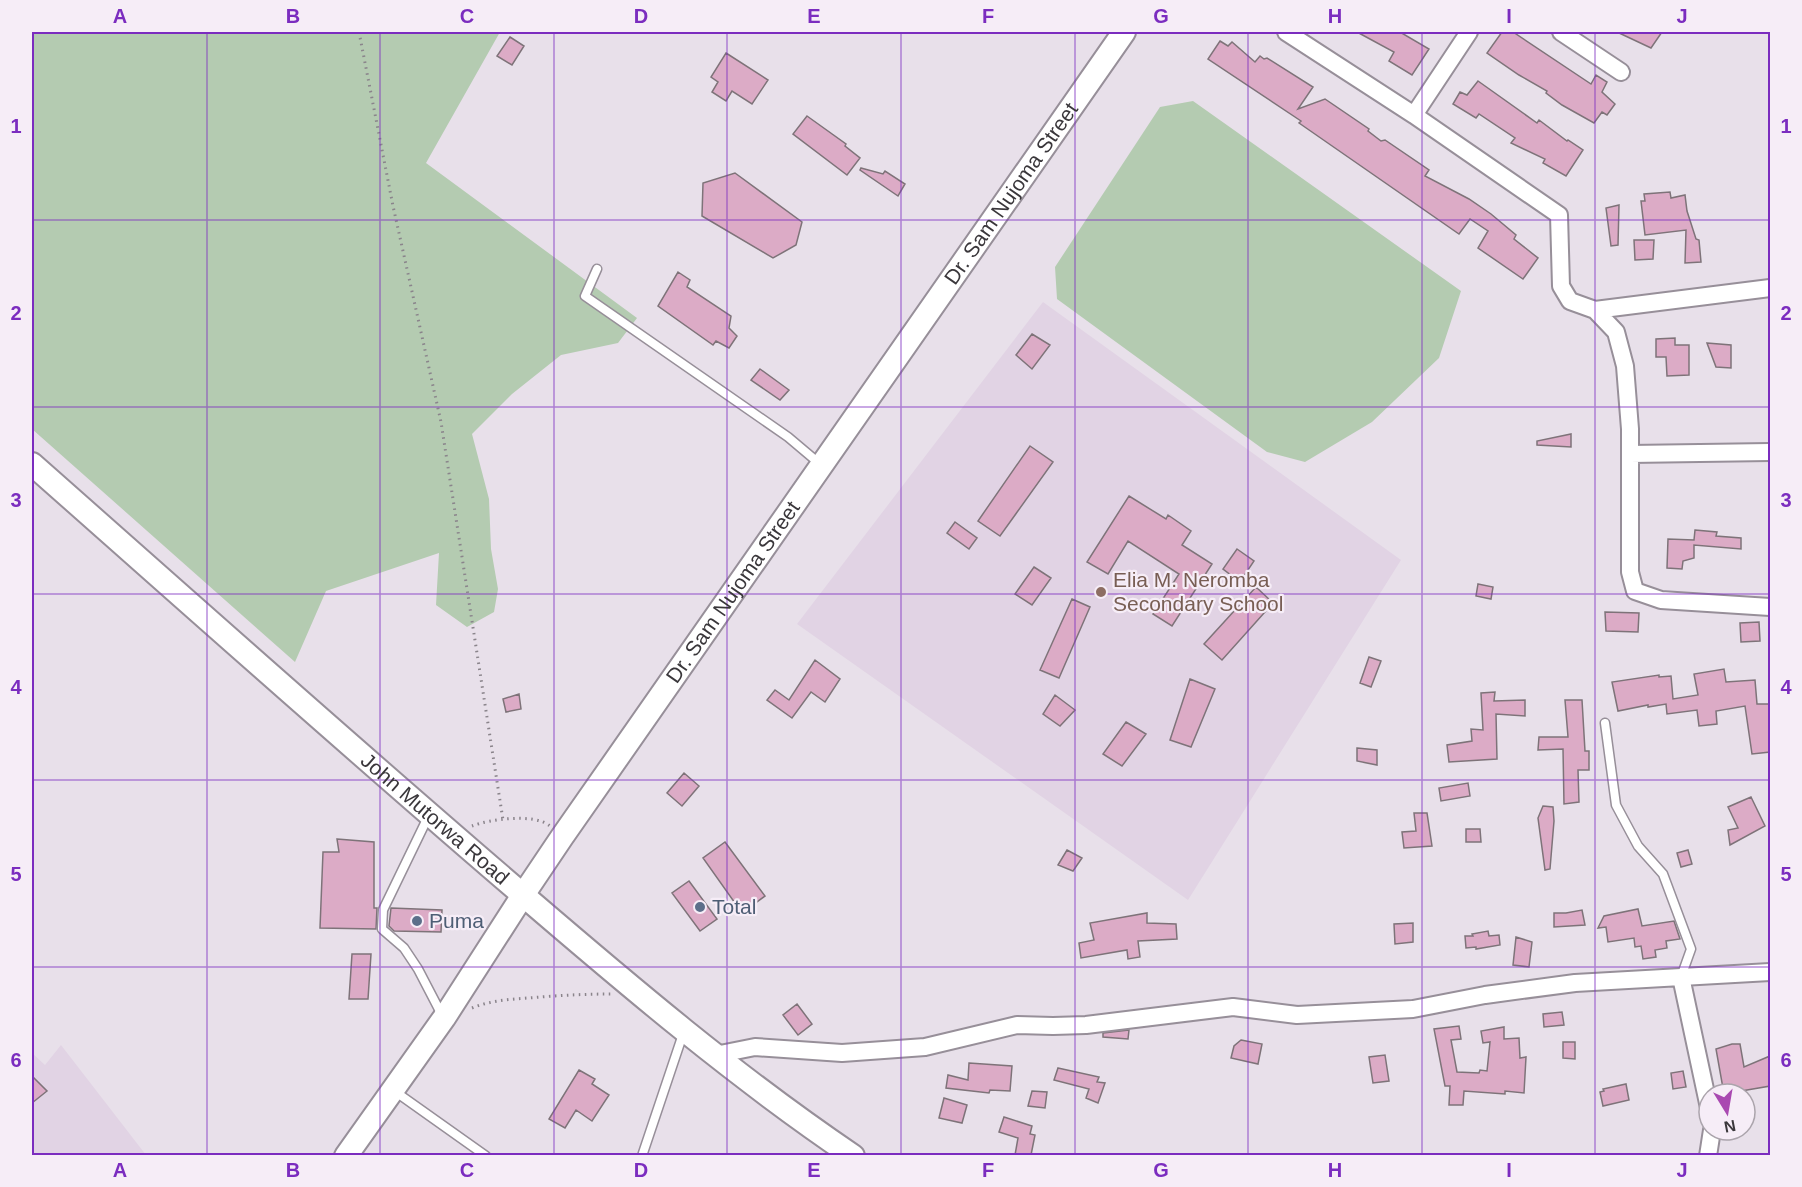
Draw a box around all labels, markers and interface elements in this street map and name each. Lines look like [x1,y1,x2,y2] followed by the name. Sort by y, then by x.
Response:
[113,5,127,27] text: A
[286,5,300,27] text: B
[460,5,474,27] text: C
[634,5,648,27] text: D
[807,5,821,27] text: E
[982,5,994,27] text: F
[1153,5,1169,27] text: G
[1328,5,1342,27] text: H
[1506,5,1512,27] text: I
[1676,5,1688,27] text: J
[939,98,1082,288] street label: Dr. Sam Nujoma Street
[10,115,22,137] text: 1
[1780,115,1792,137] text: 1
[10,302,22,324] text: 2
[1780,302,1792,324] text: 2
[10,489,22,511] text: 3
[1780,489,1792,511] text: 3
[661,497,804,687] street label: Dr. Sam Nujoma Street
[1113,568,1283,615] place label: Elia M. Neromba Secondary School
[1094,585,1108,599] marker: Elia M. Neromba Secondary School
[10,676,22,698] text: 4
[1780,676,1792,698] text: 4
[357,748,514,889] street label: John Mutorwa Road
[10,863,22,885] text: 5
[1780,863,1792,885] text: 5
[712,895,756,918] place label: Total
[693,900,707,914] marker: Total
[429,909,484,932] place label: Puma
[410,914,424,928] marker: Puma
[10,1049,22,1071] text: 6
[1780,1049,1792,1071] text: 6
[1697,1082,1757,1142] north arrow
[1722,1117,1737,1136] text: N
[113,1159,127,1181] text: A
[286,1159,300,1181] text: B
[460,1159,474,1181] text: C
[634,1159,648,1181] text: D
[807,1159,821,1181] text: E
[982,1159,994,1181] text: F
[1153,1159,1169,1181] text: G
[1328,1159,1342,1181] text: H
[1506,1159,1512,1181] text: I
[1676,1159,1688,1181] text: J

